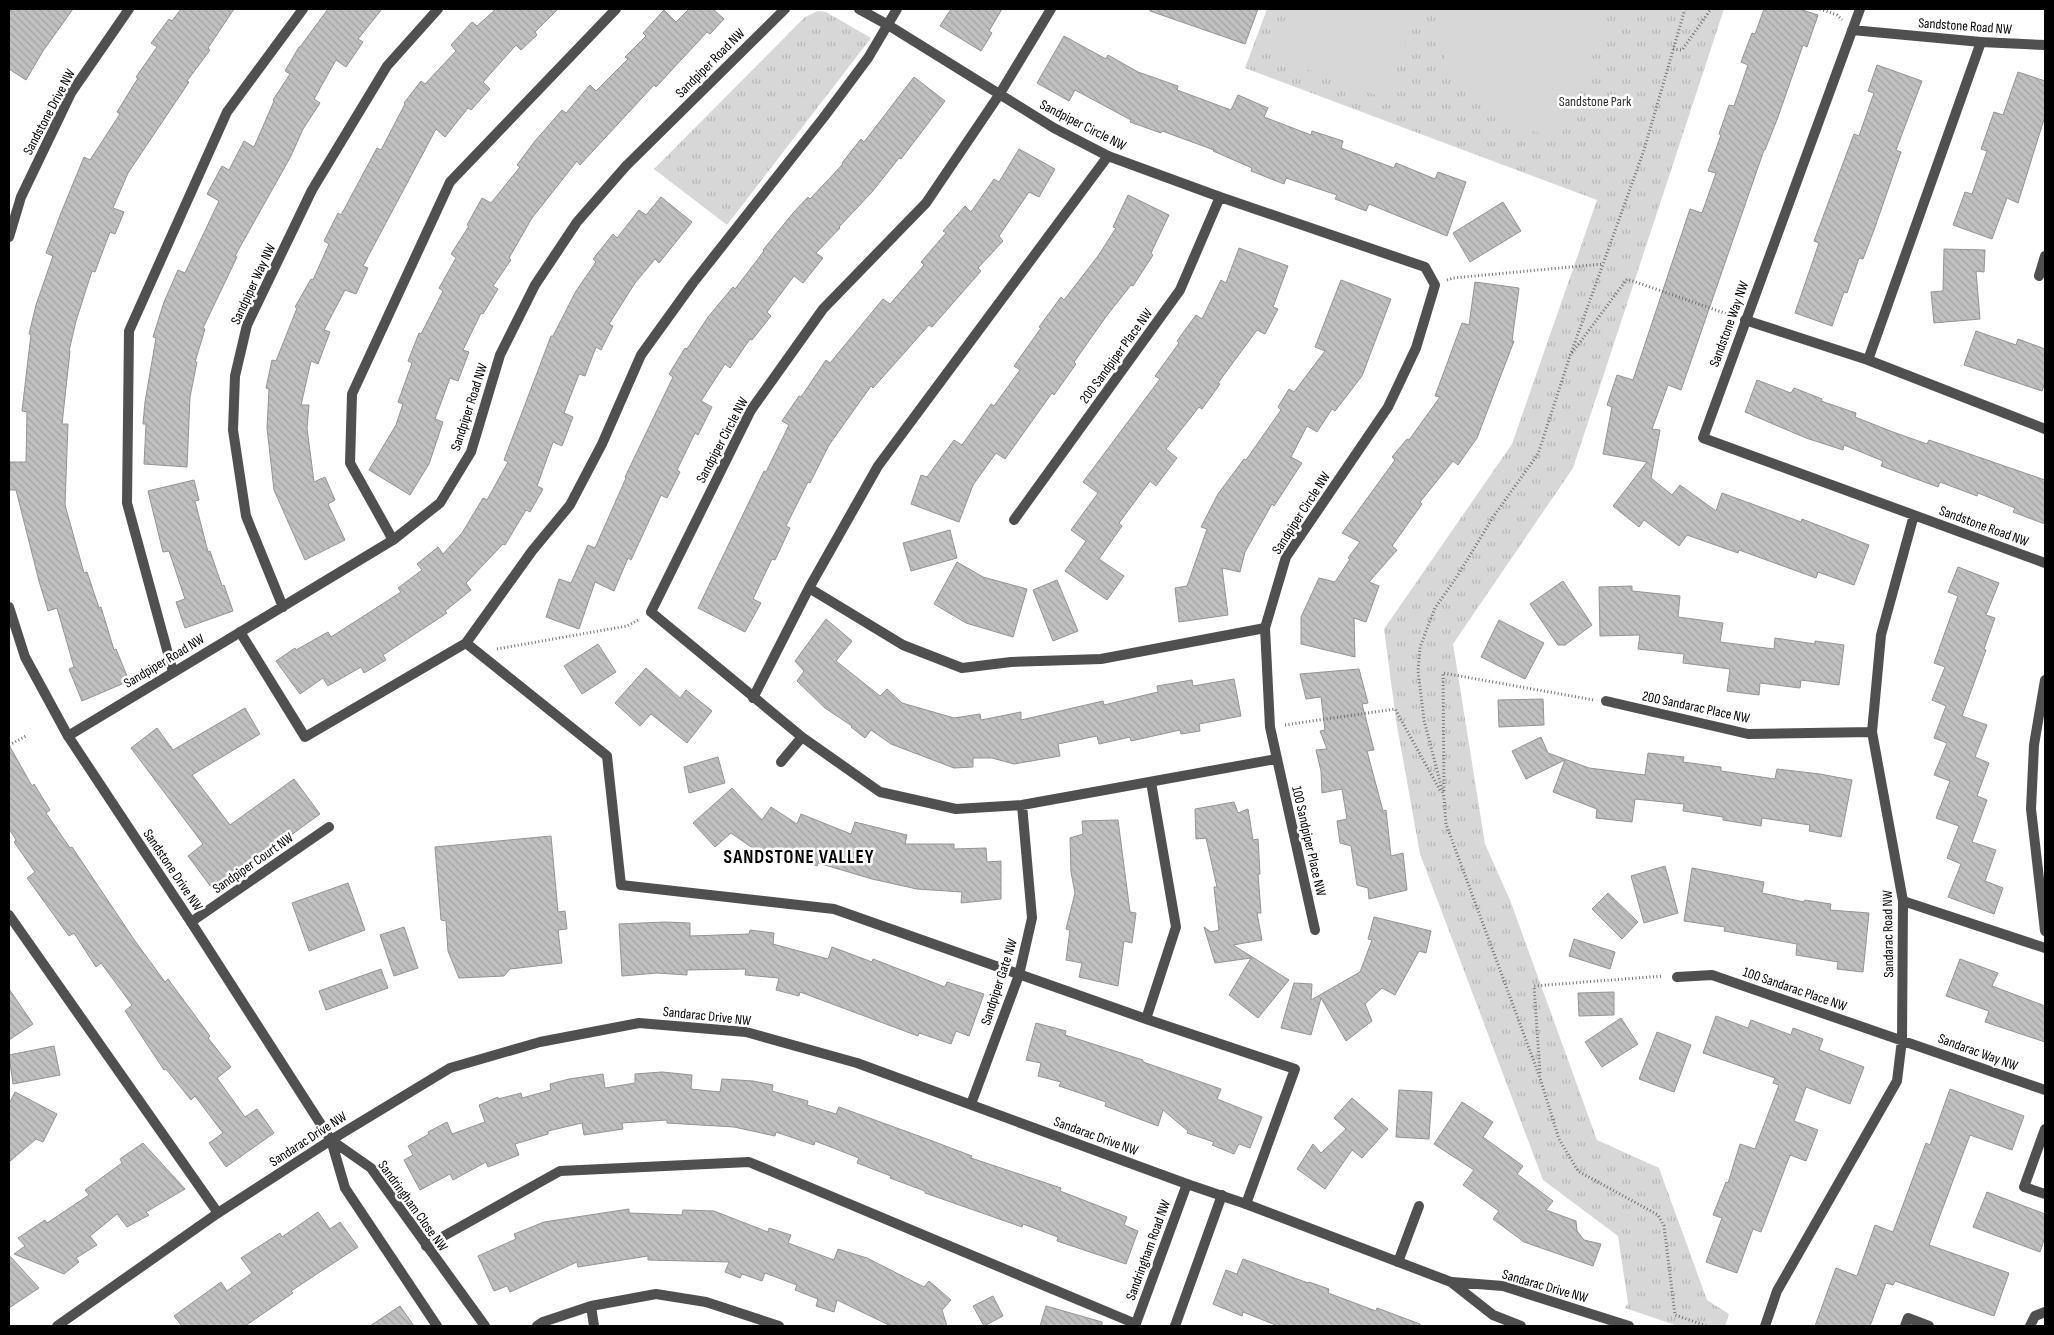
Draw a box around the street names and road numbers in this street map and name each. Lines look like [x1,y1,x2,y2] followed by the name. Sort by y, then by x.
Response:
[1918,14,2012,38] street label: Sandstone Road NW
[672,25,748,101] street label: Sandpiper Road NW
[19,66,79,158] street label: Sandstone Drive NW
[1037,96,1129,154] street label: Sandpiper Circle NW
[227,241,279,327] street label: Sandpiper Way NW
[1706,279,1752,369] street label: Sandstone Way NW
[1076,305,1156,407] street label: 200 Sandpiper Place NW
[447,361,491,453] street label: Sandpiper Road NW
[692,394,752,486] street label: Sandpiper Circle NW
[1268,469,1334,557] street label: Sandpiper Circle NW
[1937,502,2031,550] street label: Sandstone Road NW
[121,630,207,692] street label: Sandpiper Road NW
[1641,687,1751,727] street label: 200 Sandarac Place NW
[1288,784,1330,898] street label: 100 Sandpiper Place NW
[139,826,207,914] street label: Sandstone Drive NW
[209,829,297,897] street label: Sandpiper Court NW
[1879,890,1897,978] street label: Sandarac Road NW
[977,937,1021,1027] street label: Sandpiper Gate NW
[1741,963,1849,1015] street label: 100 Sandarac Place NW
[662,1003,752,1029] street label: Sandarac Drive NW
[1936,1030,2020,1074] street label: Sandarac Way NW
[266,1108,350,1170] street label: Sandarac Drive NW
[1051,1113,1141,1159] street label: Sandarac Drive NW
[374,1157,452,1255] street label: Sandringham Close NW
[1122,1197,1174,1303] street label: Sandringham Road NW
[1500,1266,1590,1306] street label: Sandarac Drive NW

